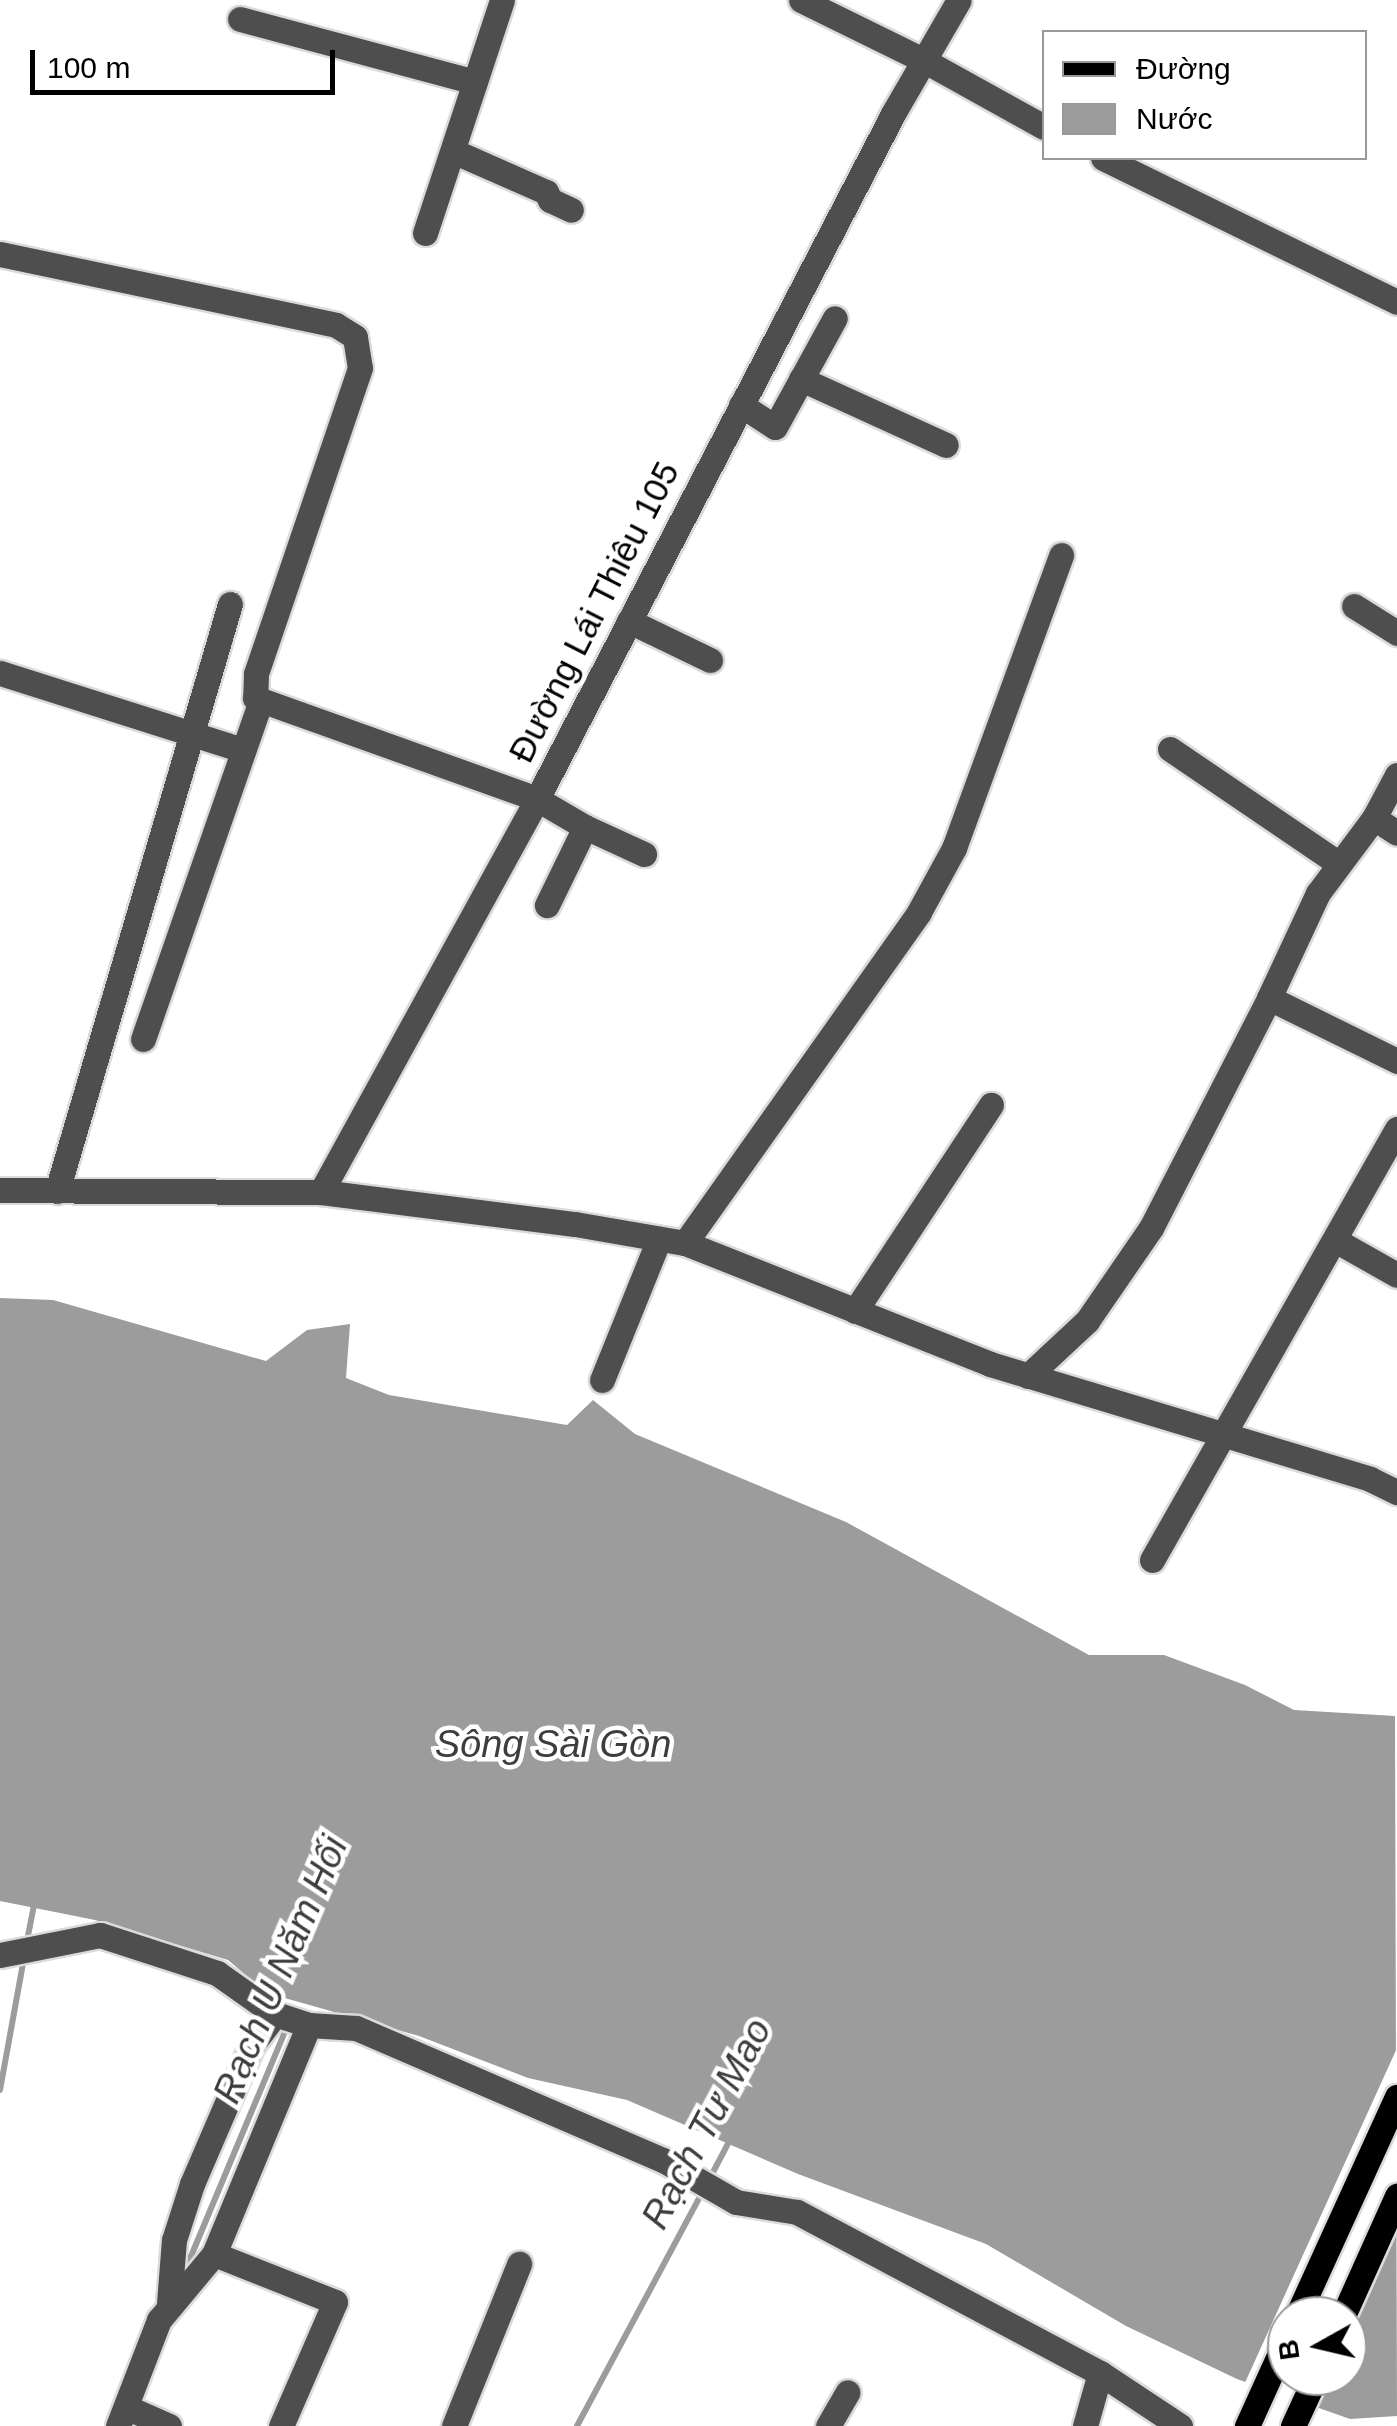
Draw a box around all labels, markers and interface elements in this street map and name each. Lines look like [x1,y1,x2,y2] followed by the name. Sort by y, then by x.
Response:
[35,30,340,92] scale bar
[1042,30,1367,160] legend
[47,51,130,84] text: 100 m
[1136,52,1231,85] text: Đường
[1136,102,1212,135] text: Nước
[500,454,688,770] street label: Đường Lái Thiêu 105
[435,1722,671,1768] water label: Sông Sài Gòn
[204,1830,358,2110] water label: Rạch U Năm Hối
[633,2011,781,2237] water label: Rạch Tư Mao
[1267,2296,1367,2396] north arrow
[1272,2338,1306,2362] text: B

